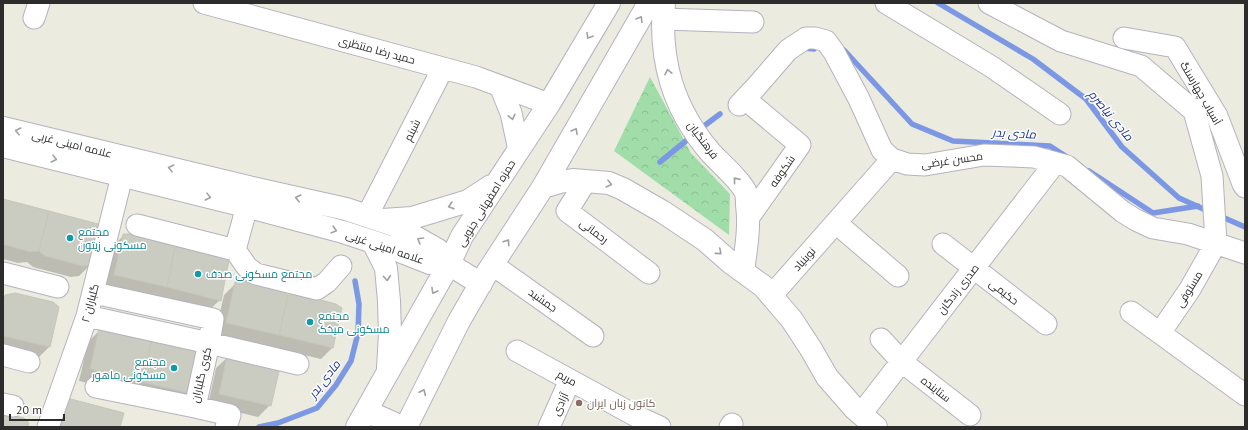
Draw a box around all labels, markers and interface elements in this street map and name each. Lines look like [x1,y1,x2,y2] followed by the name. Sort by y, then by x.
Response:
[635,16,642,23] one-way arrow
[586,32,593,39] one-way arrow
[337,33,417,67] street label: حمید رضا منتظری
[1177,59,1225,127] street label: آسیاب چهارسنگ
[665,69,673,75] one-way arrow
[1084,86,1137,144] water label: مادی نیاصرم
[507,114,515,120] one-way arrow
[401,117,424,144] street label: شبنم
[684,118,722,162] street label: فرهنگیان
[990,124,1037,142] water label: مادی بدر
[14,127,21,136] one-way arrow
[31,127,113,161] street label: علامه امینی غربی
[570,128,577,135] one-way arrow
[920,149,984,171] street label: محسن غرضی
[766,152,798,190] street label: شکوفه
[51,154,58,163] one-way arrow
[454,157,518,249] street label: حمزه اصفهانی جنوبی
[168,164,175,173] one-way arrow
[734,178,741,185] one-way arrow
[606,180,612,188] one-way arrow
[204,192,211,201] one-way arrow
[295,194,301,202] one-way arrow
[447,201,454,210] one-way arrow
[577,216,611,246] street label: رحمانی
[78,225,146,252] place label: مجتمع مسکونی زیتون
[330,225,337,233] one-way arrow
[344,227,426,267] street label: علامه امینی غربی
[65,233,75,243] marker: مجتمع مسکونی زیتون
[417,237,424,244] one-way arrow
[502,239,510,246] one-way arrow
[790,244,818,274] street label: نوبنیاد
[714,247,722,255] one-way arrow
[934,261,982,317] street label: صدری زادگان
[206,267,312,282] place label: مجتمع مسکونی صدف
[1172,268,1206,310] street label: مستوفی
[193,269,203,279] marker: مجتمع مسکونی صدف
[382,275,391,281] one-way arrow
[986,276,1022,308] street label: حکیمی
[78,282,102,324] street label: گلباران ۲
[526,285,560,315] street label: جمشید
[432,287,439,294] one-way arrow
[318,309,390,336] place label: مجتمع مسکونی میخک
[305,317,315,327] marker: مجتمع مسکونی میخک
[188,346,214,404] street label: کوی گلباران
[91,355,166,382] place label: مجتمع مسکونی ماهور
[304,357,343,403] water label: مادی بدر
[169,363,179,373] marker: مجتمع مسکونی ماهور
[554,367,579,390] street label: مریم
[918,373,954,405] street label: ستاینده
[419,389,426,396] one-way arrow
[549,390,571,418] street label: آزادی
[10,396,64,422] scale bar
[587,396,656,410] place label: کانون زبان ایران
[574,398,584,408] marker: کانون زبان ایران
[16,402,42,417] text: 20 m

